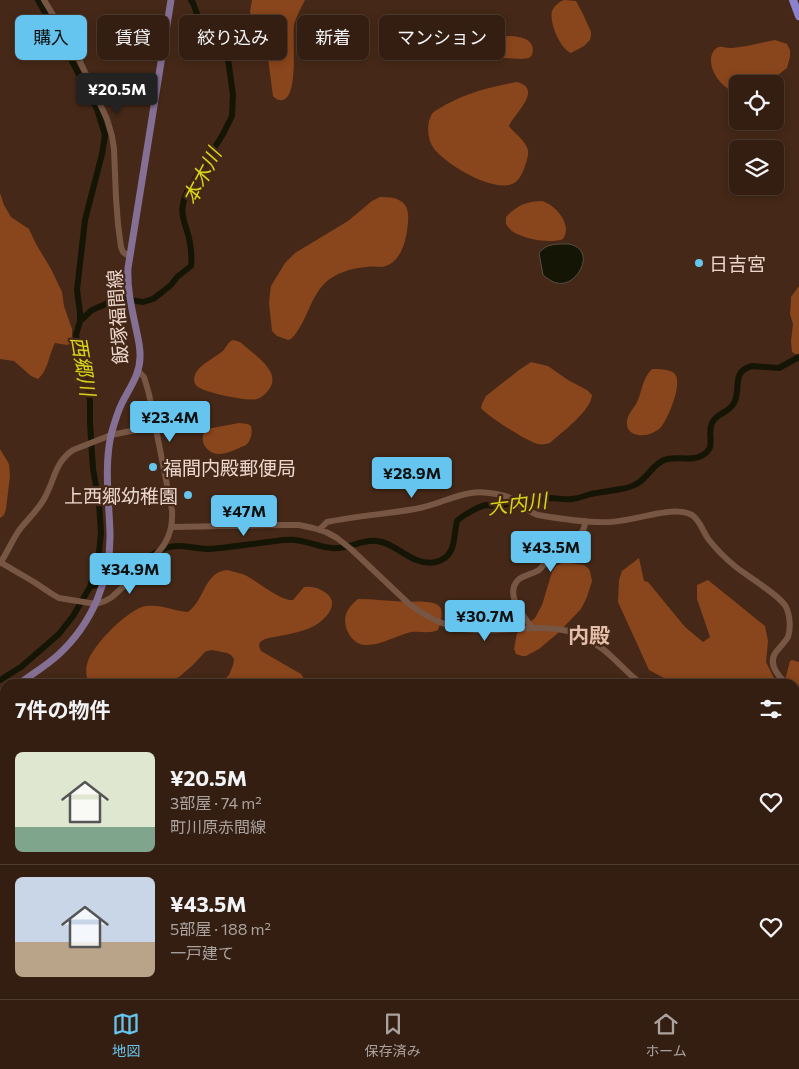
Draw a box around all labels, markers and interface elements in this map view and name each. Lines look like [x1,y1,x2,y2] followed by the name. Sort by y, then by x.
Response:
[15,15,87,60] chip: 購入
[97,15,169,60] chip: 賃貸
[179,15,287,60] chip: 絞り込み
[297,15,369,60] chip: 新着
[379,15,505,60] chip: マンション
[76,72,158,115] pin: ¥20.5M
[729,75,784,195] map controls
[729,75,784,130] button: locate
[88,79,146,98] text: ¥20.5M
[729,140,784,195] button: layers
[177,142,226,208] water label: 本木川
[709,252,766,275] place label: 日吉宮
[693,257,705,269] marker: 日吉宮
[102,269,132,365] street label: 飯塚福間線
[67,334,101,400] water label: 西郷川
[129,400,211,443] pin: ¥23.4M
[141,407,199,426] text: ¥23.4M
[163,456,296,479] place label: 福間内殿郵便局
[371,456,453,499] pin: ¥28.9M
[147,461,159,473] marker: 福間内殿郵便局
[383,463,441,482] text: ¥28.9M
[64,484,178,507] place label: 上西郷幼稚園
[486,487,550,519] water label: 大内川
[182,489,194,501] marker: 上西郷幼稚園
[214,494,274,537] pin: ¥47M
[222,501,266,520] text: ¥47M
[510,530,592,573] pin: ¥43.5M
[522,537,580,556] text: ¥43.5M
[89,552,171,595] pin: ¥34.9M
[101,559,159,578] text: ¥34.9M
[444,600,526,642] pin: ¥30.7M
[456,606,514,625] text: ¥30.7M
[568,622,610,647] district label: 内殿
[757,695,785,723] icon: filters
[15,697,111,722] text: 7件の物件
[170,765,247,790] text: ¥20.5M
[55,772,115,832] icon: home
[757,788,785,816] icon: heart
[170,793,262,812] text: 3部屋 · 74 m²
[170,817,266,836] text: 町川原赤間線
[170,891,247,916] text: ¥43.5M
[55,897,115,957] icon: home
[757,913,785,941] icon: heart
[170,919,271,938] text: 5部屋 · 188 m²
[170,943,234,962] text: 一戸建て
[112,1010,140,1060] tab: 地図
[365,1010,421,1060] tab: 保存済み
[645,1010,687,1060] tab: ホーム

